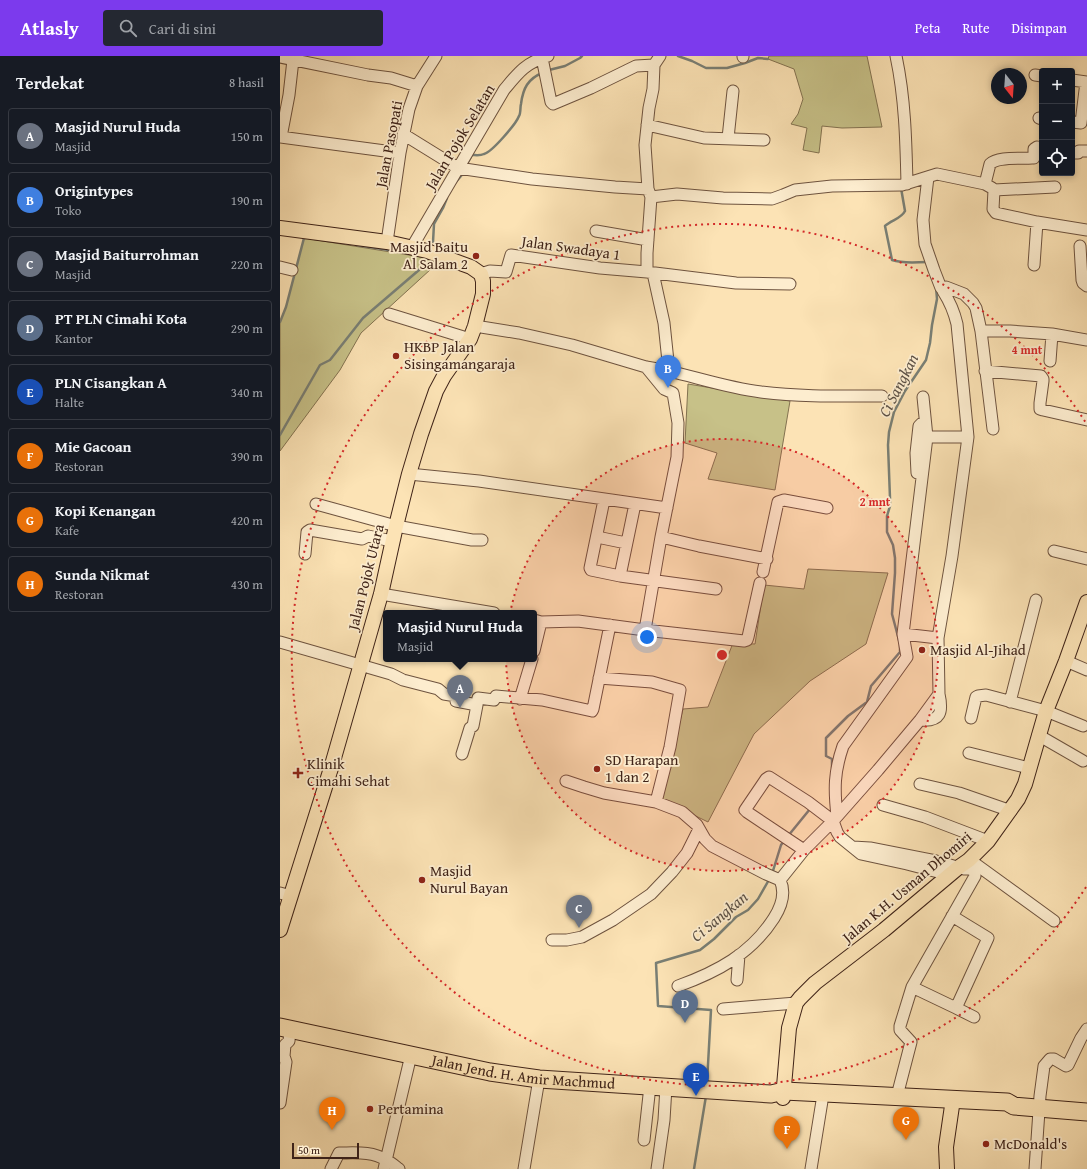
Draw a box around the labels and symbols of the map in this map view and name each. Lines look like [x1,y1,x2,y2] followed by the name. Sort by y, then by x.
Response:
[991,68,1027,104] north arrow
[419,80,500,195] street label: Jalan Pojok Selatan
[369,99,407,191] street label: Jalan Pasopati
[518,230,622,265] street label: Jalan Swadaya 1
[390,236,469,274] place label: Masjid Baitu Al Salam 2
[471,251,481,261] marker: Masjid Baitu Al Salam 2
[404,336,515,374] place label: HKBP Jalan Sisingamangaraja
[1012,341,1043,358] text: 4 mnt
[872,349,924,421] water label: Ci Sangkan
[391,351,401,361] marker: HKBP Jalan Sisingamangaraja
[655,355,681,388] pin: B
[860,493,891,510] text: 2 mnt
[342,522,389,634] street label: Jalan Pojok Utara
[637,627,657,647] your location
[930,639,1026,660] place label: Masjid Al-Jihad
[917,645,927,655] marker: Masjid Al-Jihad
[715,648,729,662] centre of rings
[447,675,473,708] pin: A
[605,749,679,787] place label: SD Harapan 1 dan 2
[307,753,391,791] place label: Klinik Cimahi Sehat
[592,764,602,774] marker: SD Harapan 1 dan 2
[292,767,304,779] marker: Klinik Cimahi Sehat
[836,826,976,948] street label: Jalan K.H. Usman Dhomiri
[430,860,509,898] place label: Masjid Nurul Bayan
[417,875,427,885] marker: Masjid Nurul Bayan
[685,885,753,947] water label: Ci Sangkan
[566,895,592,928] pin: C
[672,990,698,1023] pin: D
[428,1048,616,1094] street label: Jalan Jend. H. Amir Machmud
[683,1063,709,1096] pin: E
[319,1097,345,1130] pin: H
[378,1098,444,1119] place label: Pertamina
[365,1104,375,1114] marker: Pertamina
[893,1107,919,1140] pin: G
[774,1116,800,1149] pin: F
[994,1133,1067,1154] place label: McDonald's
[981,1139,991,1149] marker: McDonald's
[292,1141,359,1160] scale bar

